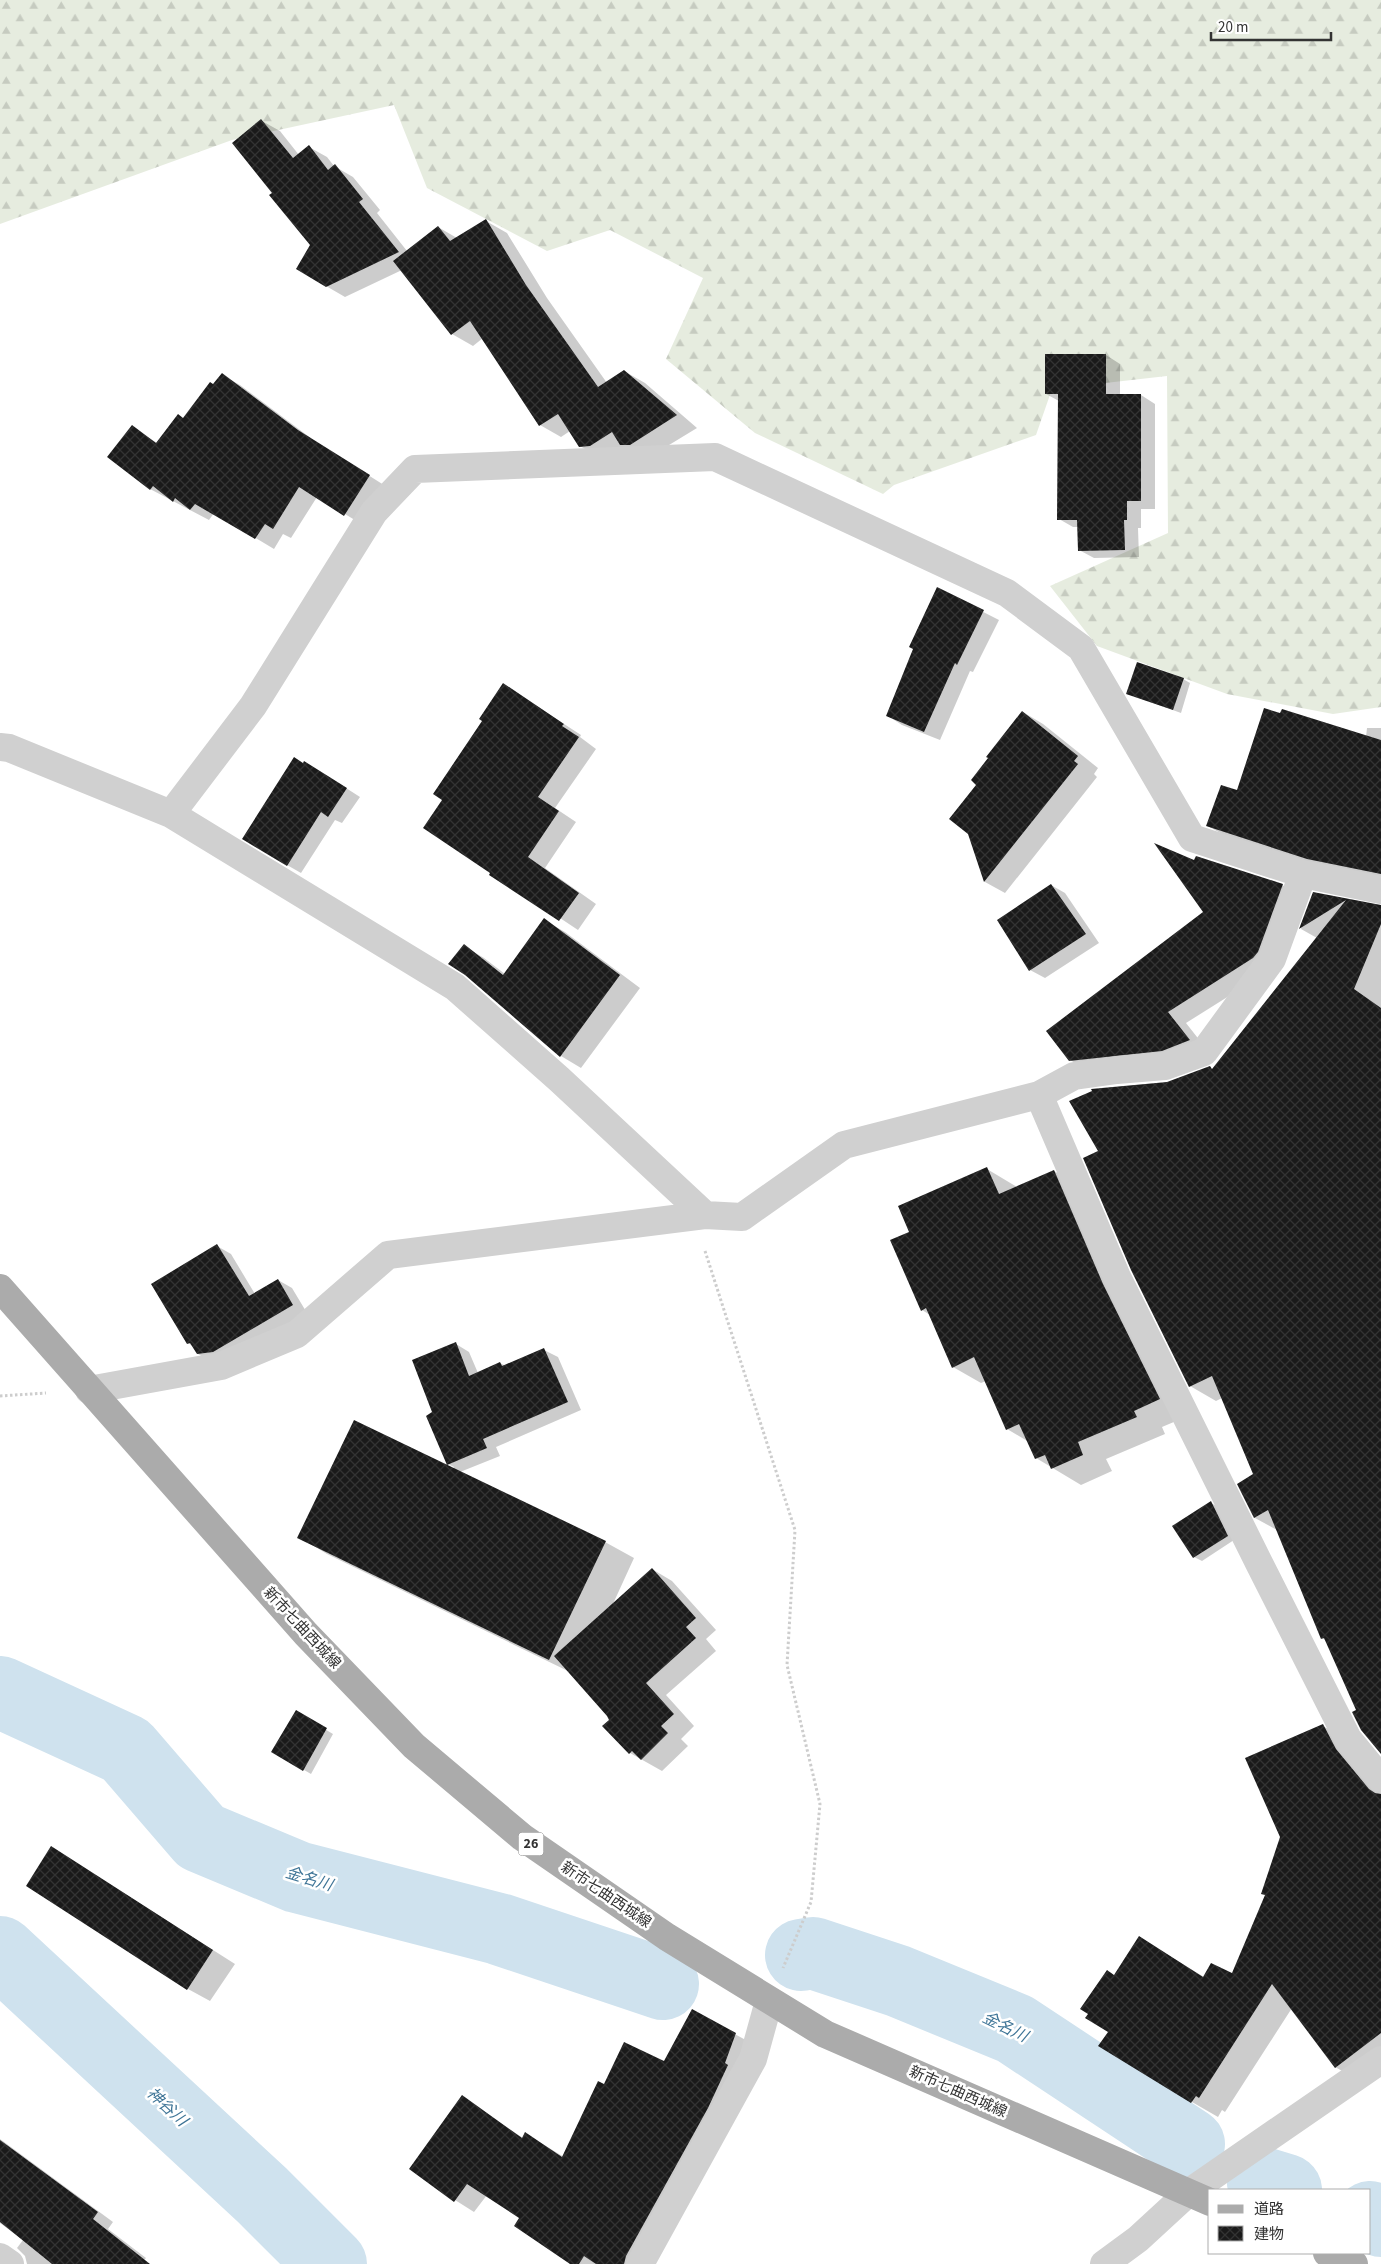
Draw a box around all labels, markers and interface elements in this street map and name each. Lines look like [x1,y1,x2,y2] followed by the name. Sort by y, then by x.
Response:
[1211,10,1331,42] scale bar
[1218,17,1248,38] text: 20 m
[259,1582,345,1674] street label: 新市七曲西城線
[518,1832,544,1856] road number: 26
[557,1857,655,1933] street label: 新市七曲西城線
[283,1861,337,1897] water label: 金名川
[979,2007,1033,2048] water label: 金名川
[906,2061,1010,2123] street label: 新市七曲西城線
[142,2083,194,2133] water label: 神谷川
[1208,2189,1371,2254] legend
[1254,2199,1284,2220] text: 道路
[1254,2224,1284,2245] text: 建物

